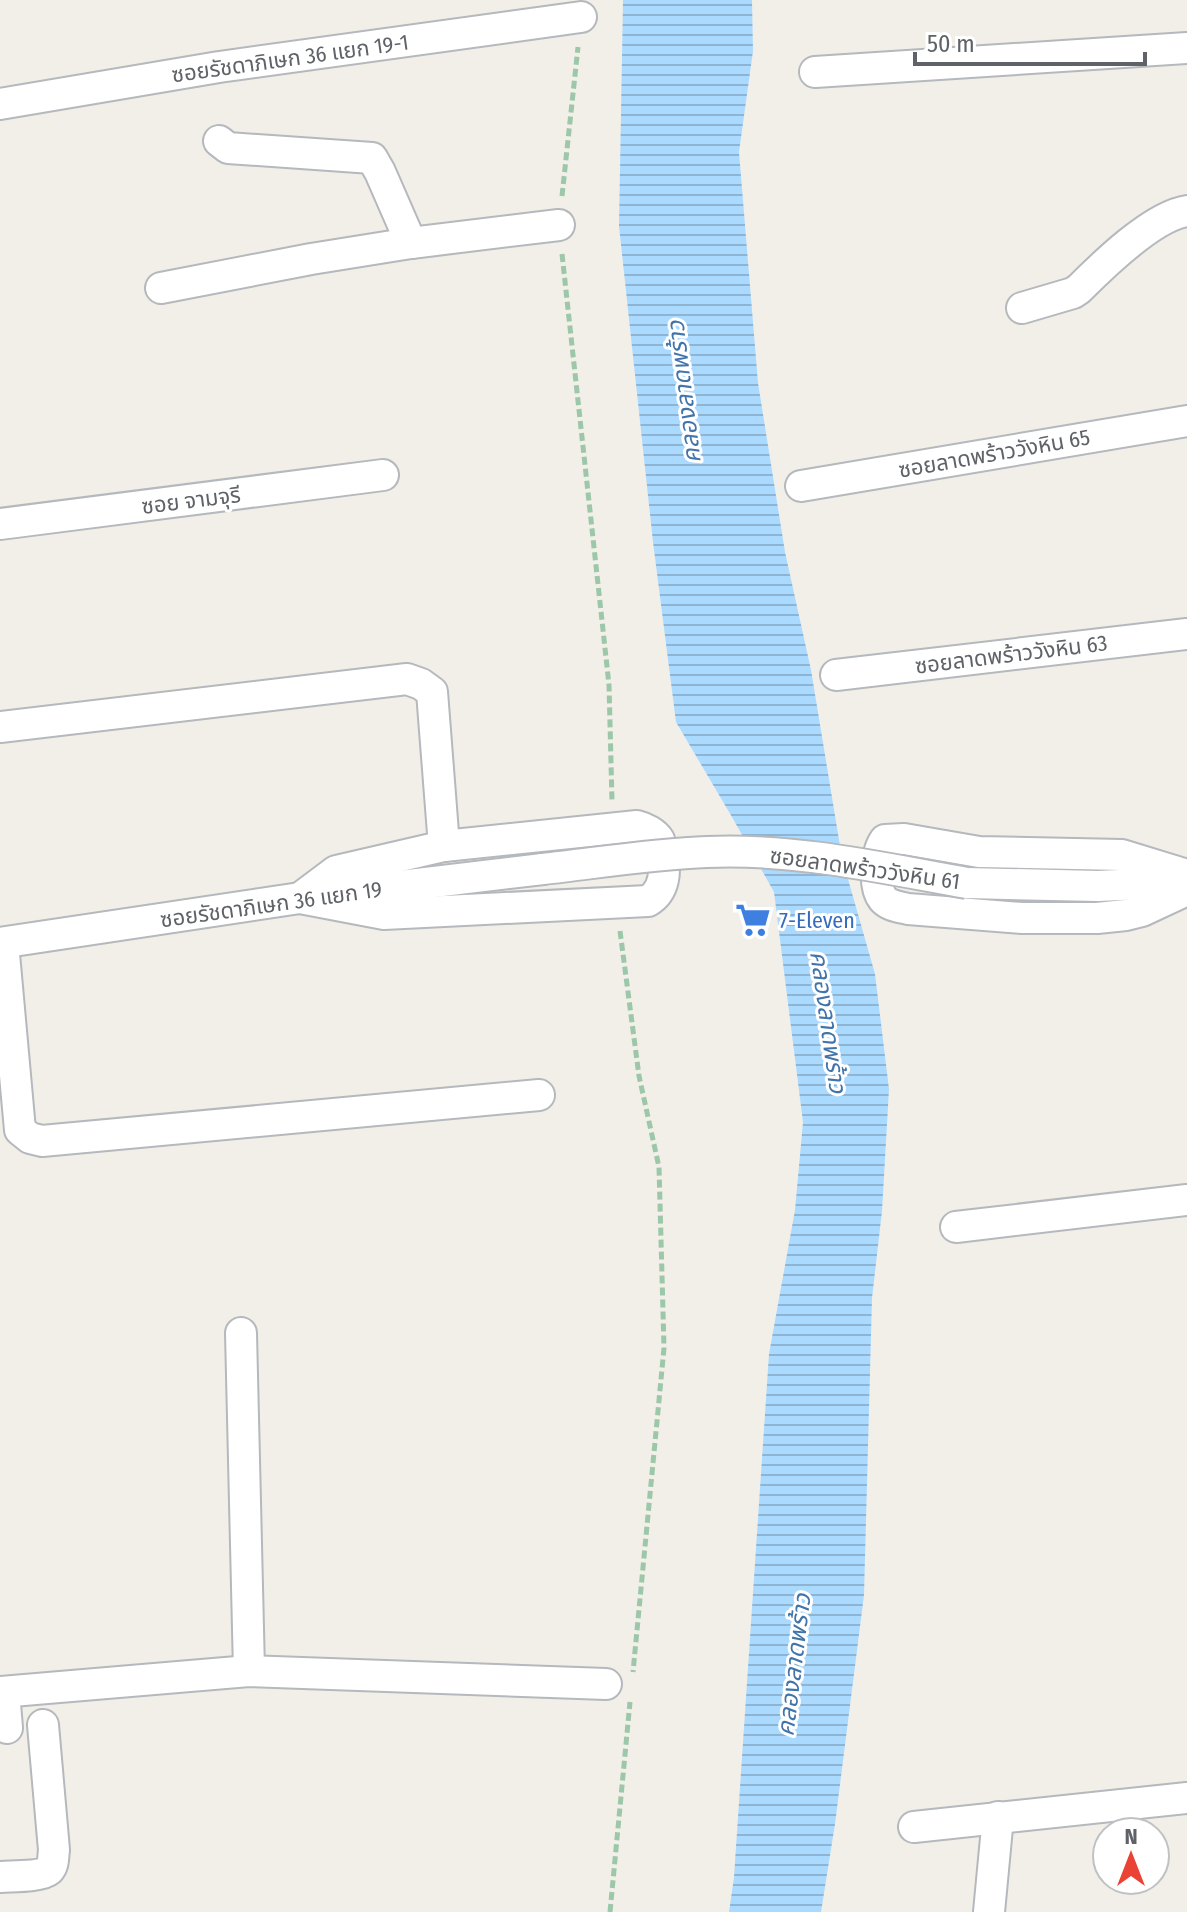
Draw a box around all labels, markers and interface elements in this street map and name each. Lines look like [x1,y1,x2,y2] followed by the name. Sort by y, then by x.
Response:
[915,16,1145,66] scale bar
[170,29,410,88] street label: ซอยรัชดาภิเษก 36 แยก 19-1
[927,30,975,58] text: 50 m
[661,318,707,465] water label: คลองลาดพร้าว
[896,423,1092,484] street label: ซอยลาดพร้าววังหิน 65
[140,481,242,520] street label: ซอย จามจุรี
[913,629,1109,680] street label: ซอยลาดพร้าววังหิน 63
[768,842,962,895] street label: ซอยลาดพร้าววังหิน 61
[158,876,384,933] street label: ซอยรัชดาภิเษก 36 แยก 19
[734,901,772,939] supermarket icon: 7-Eleven
[779,907,855,934] place label: 7-Eleven
[804,949,852,1096] water label: คลองลาดพร้าว
[771,1591,817,1738] water label: คลองลาดพร้าว
[1091,1816,1171,1896] north arrow
[1124,1823,1138,1850] text: N

